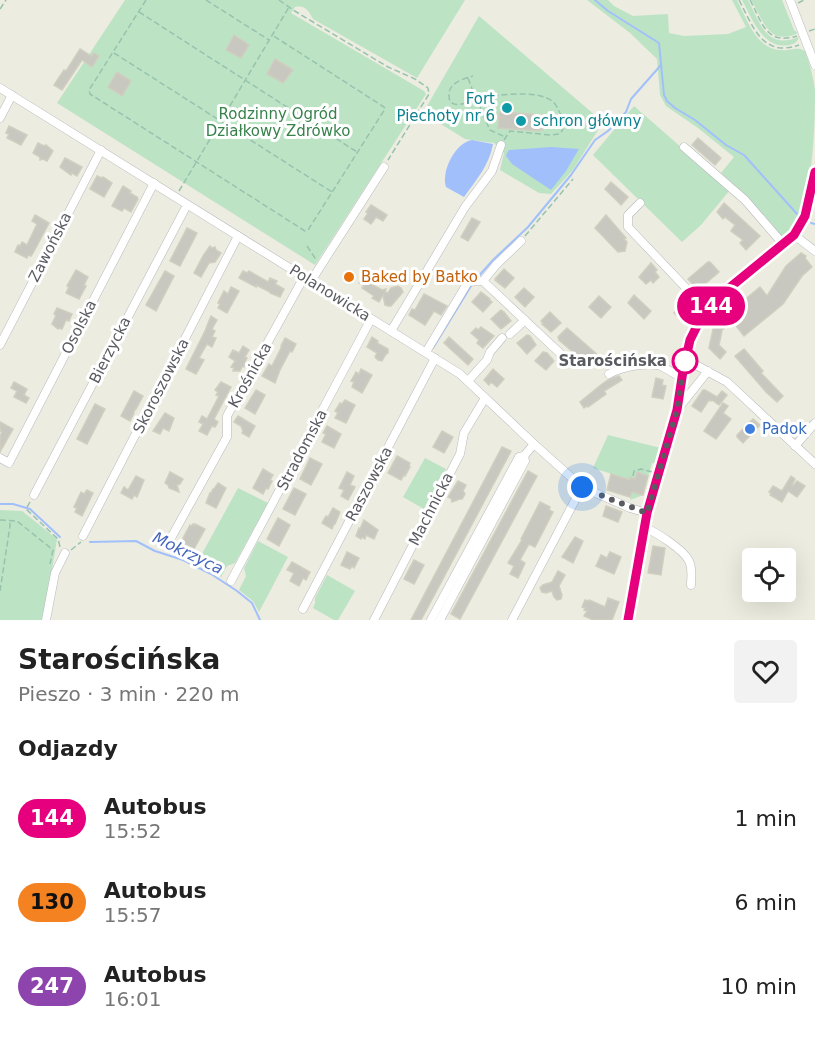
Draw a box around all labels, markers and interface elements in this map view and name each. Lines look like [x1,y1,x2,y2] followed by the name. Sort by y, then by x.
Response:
[396,90,495,125] place label: Fort Piechoty nr 6
[500,101,514,115] marker: Fort Piechoty nr 6
[206,105,350,140] park label: Rodzinny Ogród Działkowy Zdrówko
[533,112,642,130] place label: schron główny
[514,114,528,128] marker: schron główny
[25,209,75,285] street label: Zawońska
[286,261,374,325] street label: Polanowicka
[361,268,478,286] place label: Baked by Batko
[342,270,356,284] marker: Baked by Batko
[676,286,746,326] line badge: 144
[689,294,733,318] text: 144
[58,297,100,357] street label: Osolska
[86,314,134,386] street label: Bierzycka
[129,335,193,437] street label: Skoroszowska
[225,339,275,411] street label: Krośnicka
[672,348,698,374] marker: Starościńska
[559,352,667,370] place label: Starościńska
[273,406,331,494] street label: Stradomska
[762,420,807,438] place label: Padok
[743,422,757,436] marker: Padok
[342,444,396,524] street label: Raszowska
[405,470,457,548] street label: Machnicka
[567,472,597,502] your location
[150,528,226,578] water label: Mokrzyca
[742,548,796,602] map controls
[742,548,796,602] button: locate
[734,640,797,703] button: heart
[18,643,220,676] text: Starościńska
[18,682,240,706] text: Pieszo · 3 min · 220 m
[18,736,118,761] text: Odjazdy
[104,794,207,819] text: Autobus
[30,806,74,830] text: 144
[735,806,797,831] text: 1 min
[104,819,161,843] text: 15:52
[104,878,207,903] text: Autobus
[30,890,74,914] text: 130
[735,890,797,915] text: 6 min
[104,903,161,927] text: 15:57
[104,962,207,987] text: Autobus
[30,974,74,998] text: 247
[721,974,797,999] text: 10 min
[104,987,161,1011] text: 16:01

